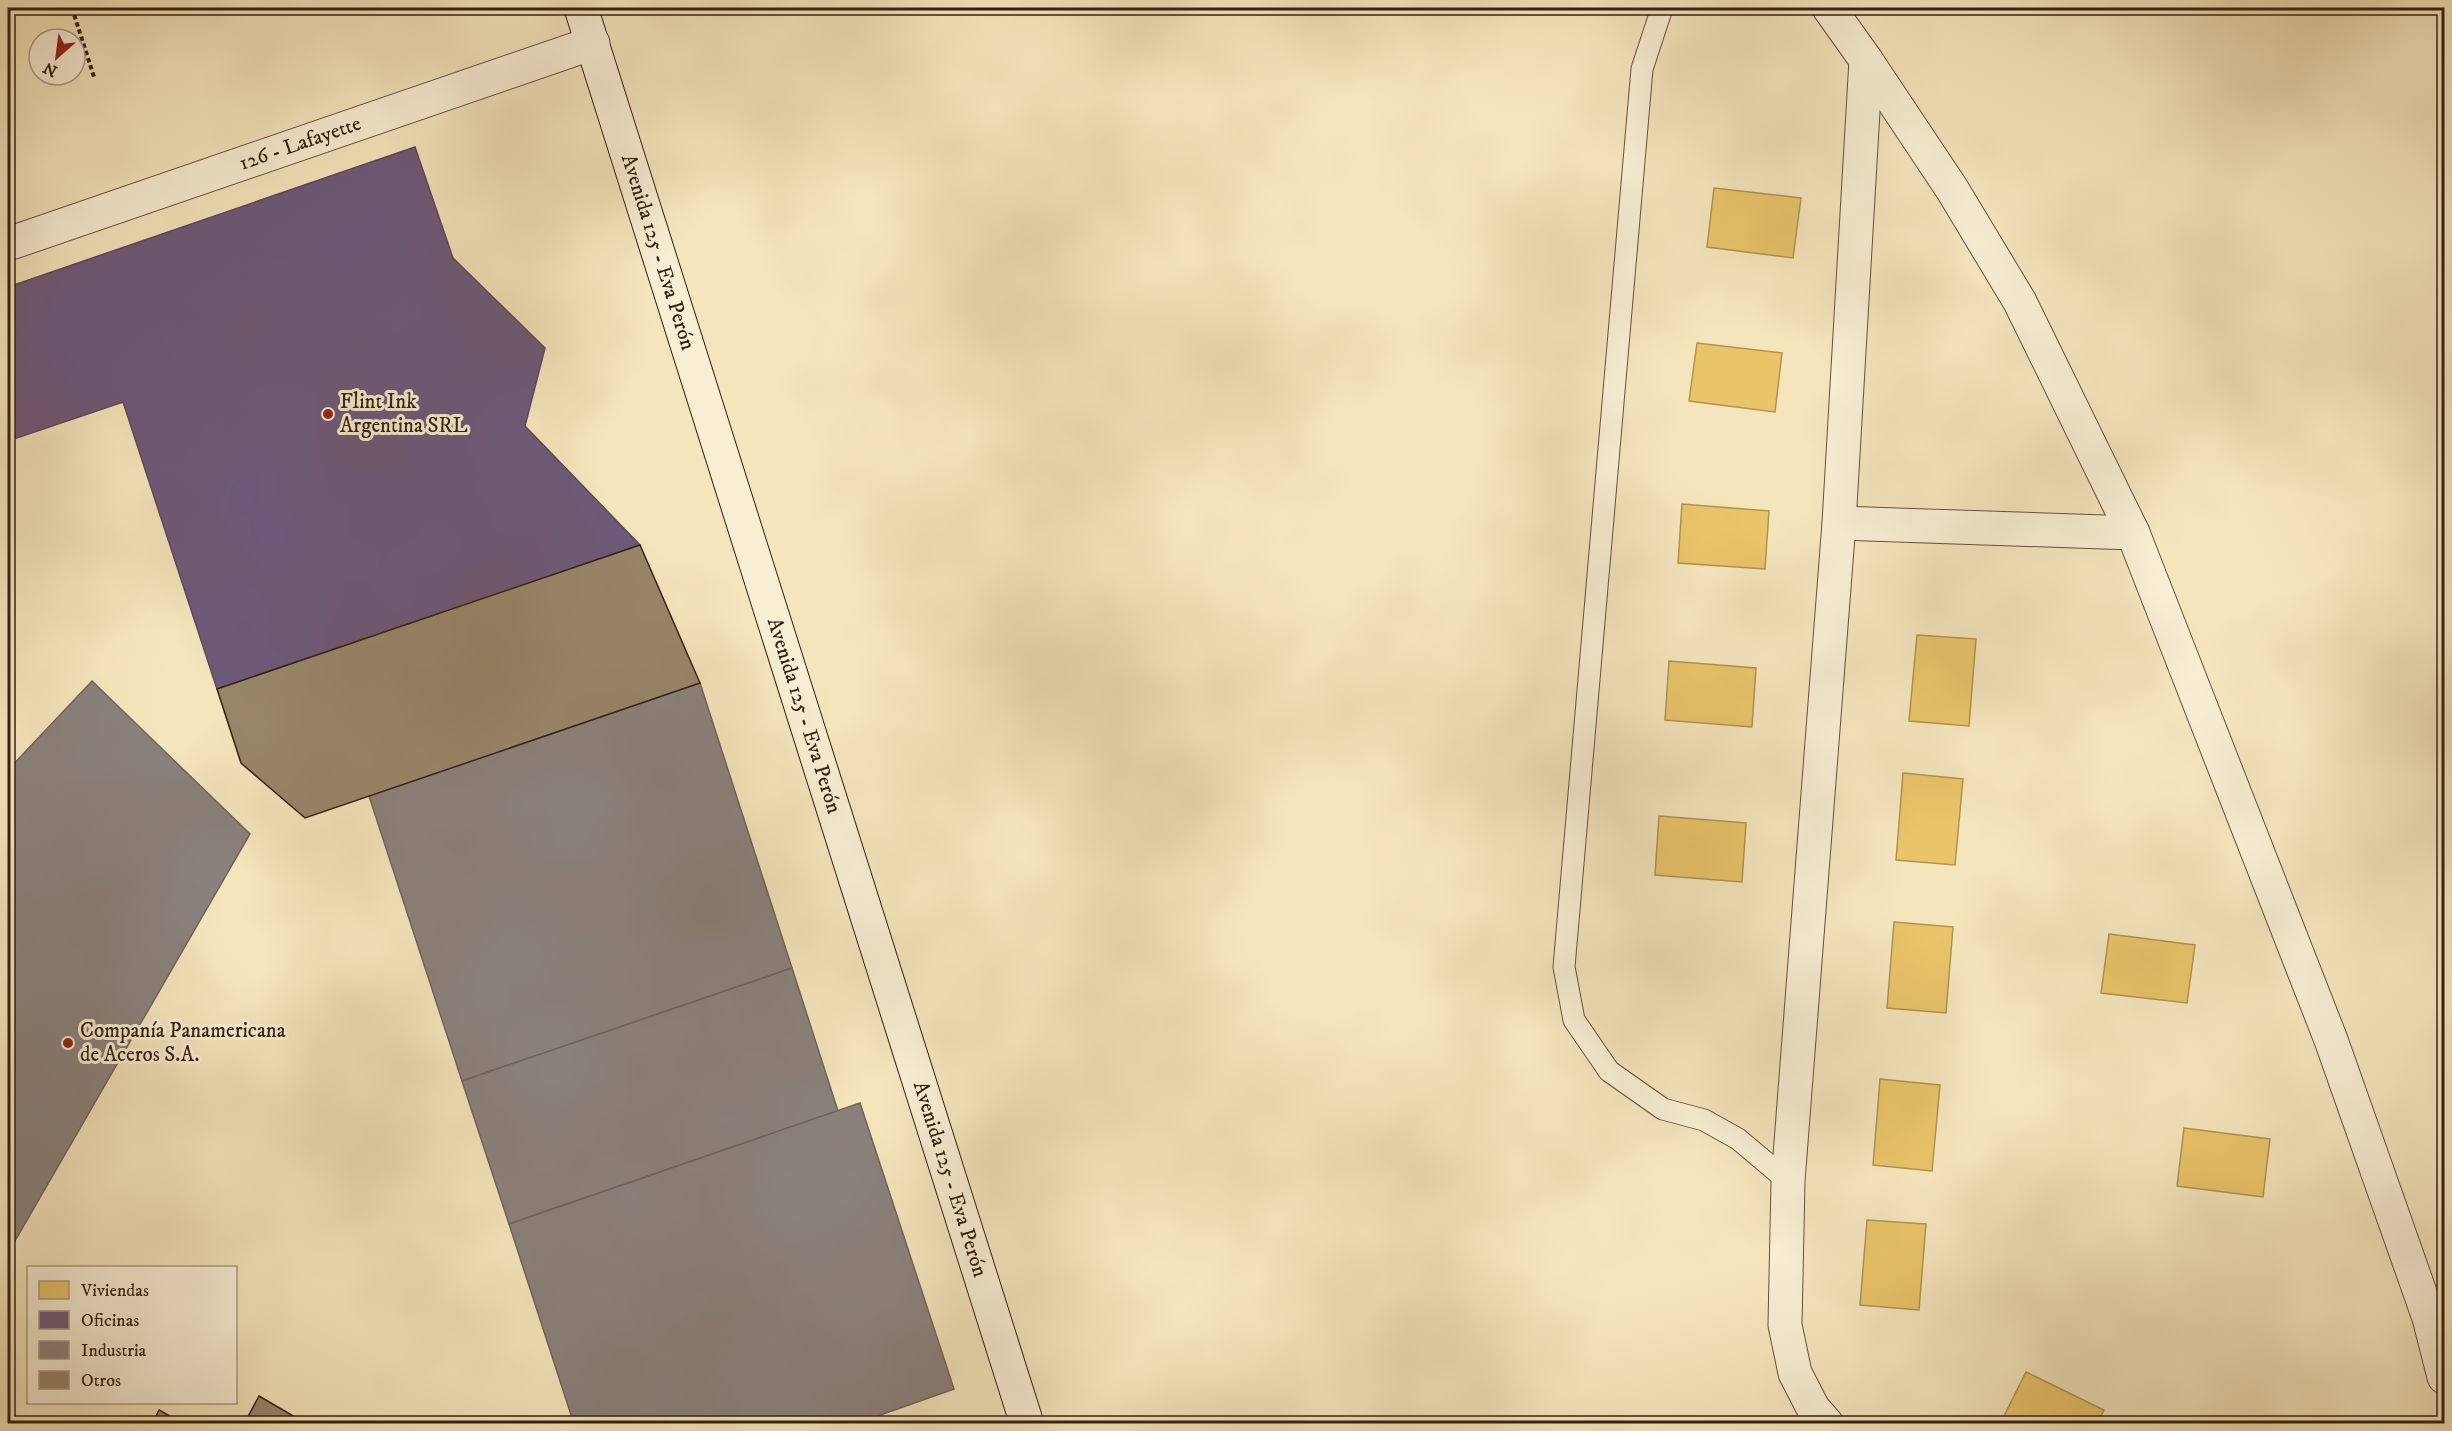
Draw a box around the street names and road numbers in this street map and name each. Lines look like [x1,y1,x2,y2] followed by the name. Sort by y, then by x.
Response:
[236,111,365,177] street label: 126 - Lafayette
[615,151,701,353] street label: Avenida 125 - Eva Perón
[761,615,847,817] street label: Avenida 125 - Eva Perón
[907,1078,993,1280] street label: Avenida 125 - Eva Perón

